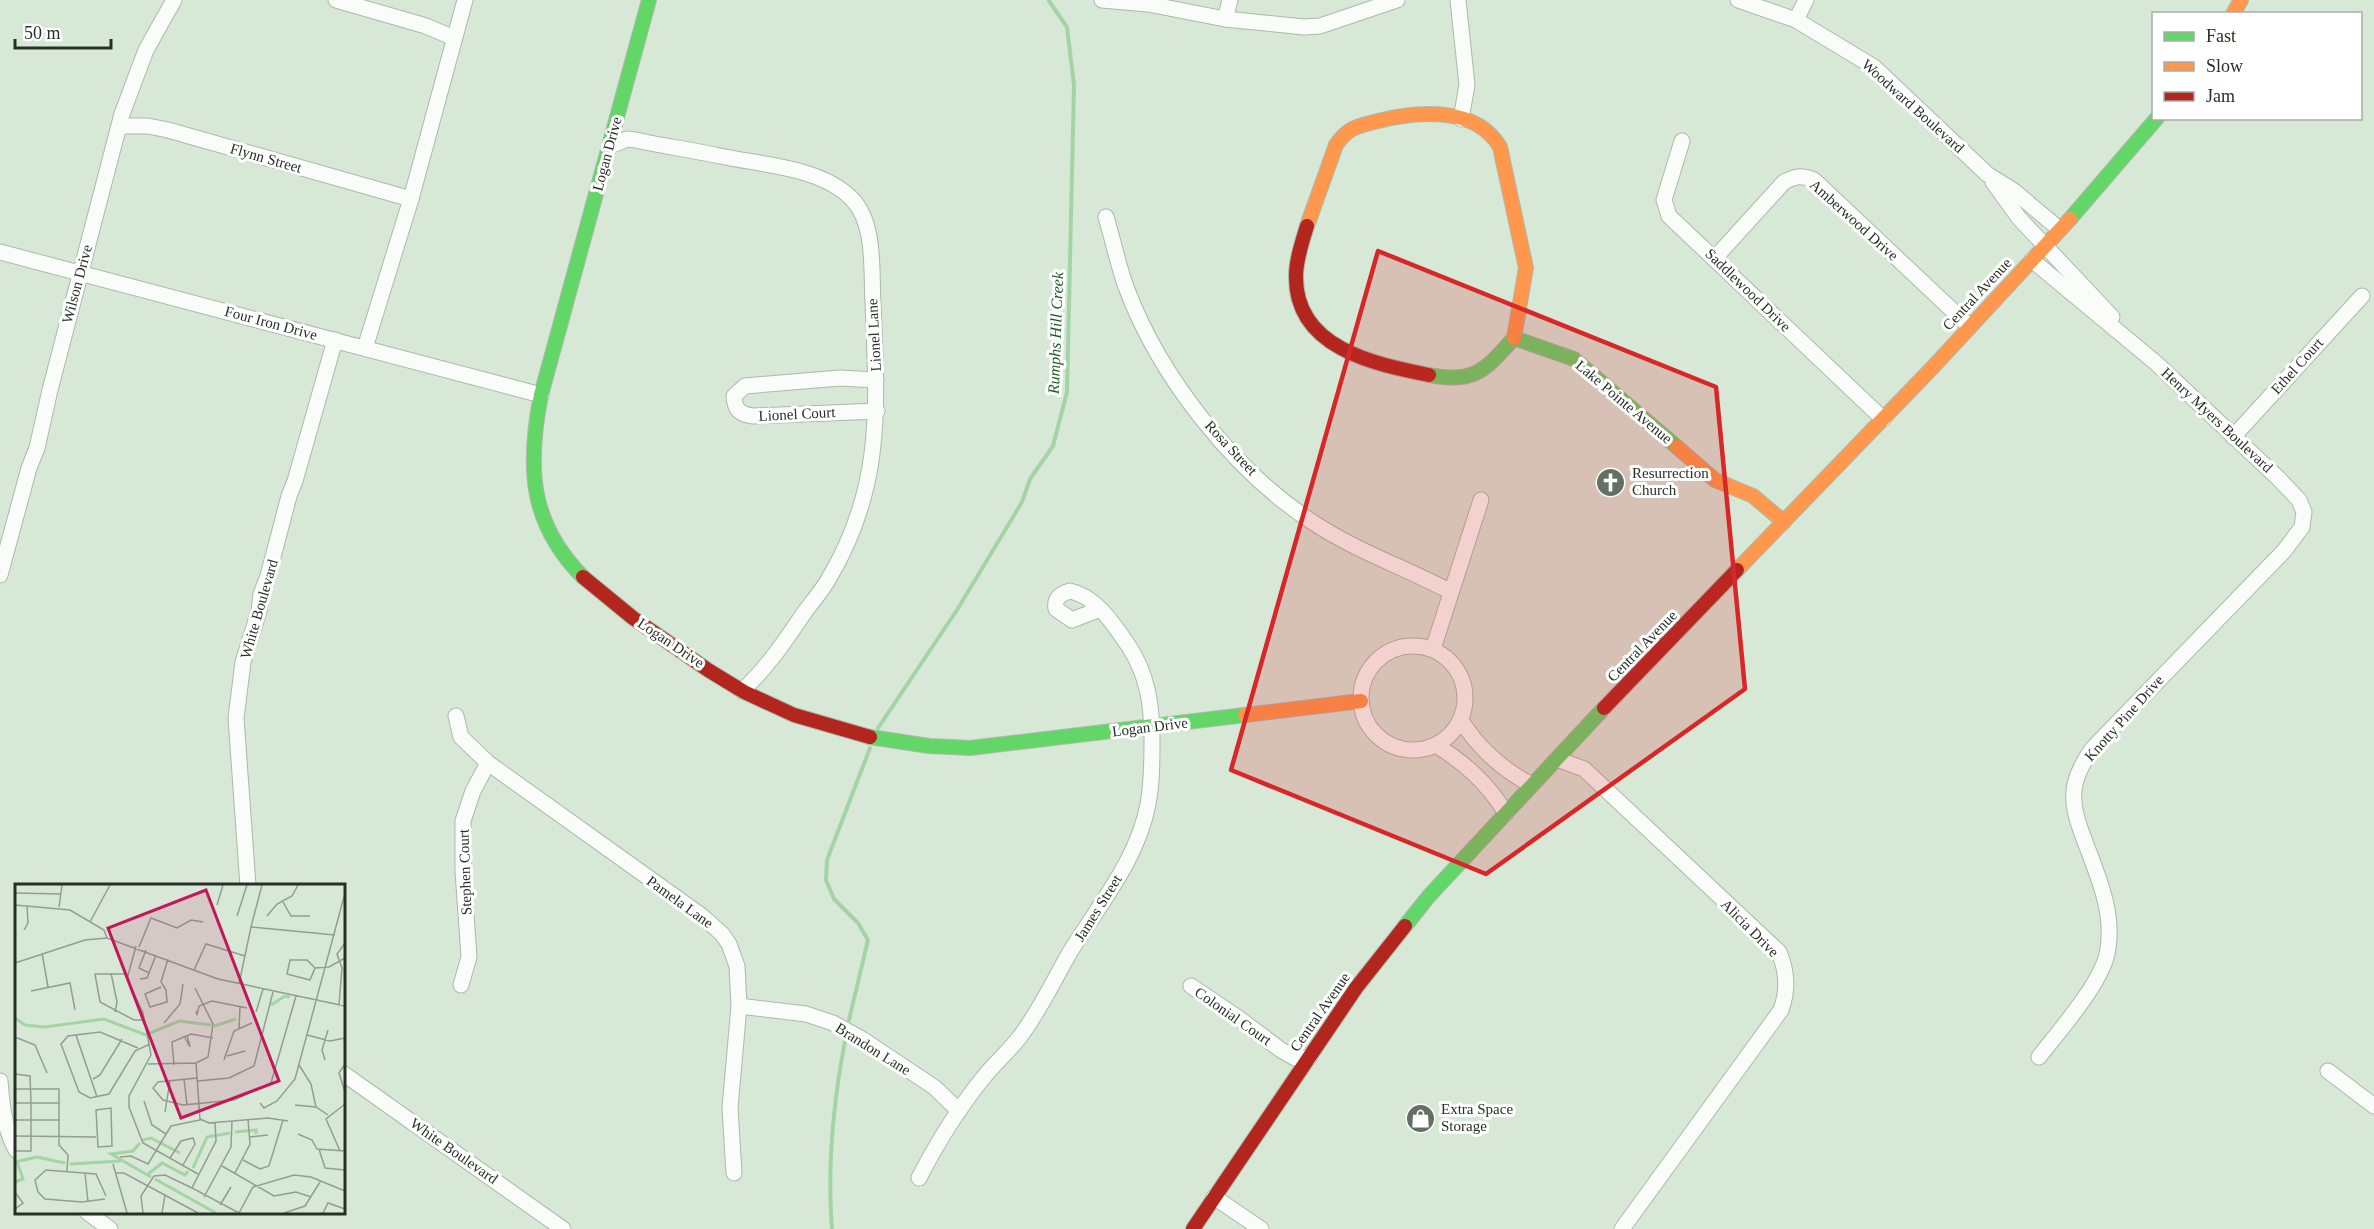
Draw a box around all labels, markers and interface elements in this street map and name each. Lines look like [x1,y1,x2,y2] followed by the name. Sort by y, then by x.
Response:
[15,12,111,50] scale bar
[2152,12,2362,120] legend
[24,23,61,43] text: 50 m
[2206,26,2236,46] text: Fast
[1859,56,1968,156] street label: Woodward Boulevard
[2206,56,2243,76] text: Slow
[2206,86,2235,106] text: Jam
[589,115,625,193] street label: Logan Drive
[228,140,304,176] street label: Flynn Street
[1807,176,1902,264] street label: Amberwood Drive
[59,243,95,325] street label: Wilson Drive
[1702,245,1794,335] street label: Saddlewood Drive
[1940,254,2015,333] street label: Central Avenue
[1045,271,1067,395] water label: Rumphs Hill Creek
[864,298,884,372] street label: Lionel Lane
[223,303,319,343] street label: Four Iron Drive
[2268,334,2327,397] street label: Ethel Court
[1573,357,1676,447] street label: Lake Pointe Avenue
[2158,364,2276,476] street label: Henry Myers Boulevard
[758,404,837,424] street label: Lionel Court
[1202,417,1261,479] street label: Rosa Street
[1632,465,1709,498] place label: Resurrection Church
[1595,466,1627,498] church icon: Resurrection Church
[237,557,281,661] street label: White Boulevard
[1604,607,1680,685] street label: Central Avenue
[635,615,707,671] street label: Logan Drive
[2081,672,2167,764] street label: Knotty Pine Drive
[1111,714,1189,740] street label: Logan Drive
[455,828,475,915] street label: Stephen Court
[1071,871,1125,944] street label: James Street
[644,873,716,932] street label: Pamela Lane
[15,884,345,1214] inset map
[1718,896,1782,960] street label: Alicia Drive
[1287,969,1353,1055] street label: Central Avenue
[1192,984,1275,1049] street label: Colonial Court
[833,1020,914,1079] street label: Brandon Lane
[1441,1101,1513,1134] place label: Extra Space Storage
[1404,1102,1436,1134] shop icon: Extra Space Storage
[407,1115,501,1187] street label: White Boulevard

